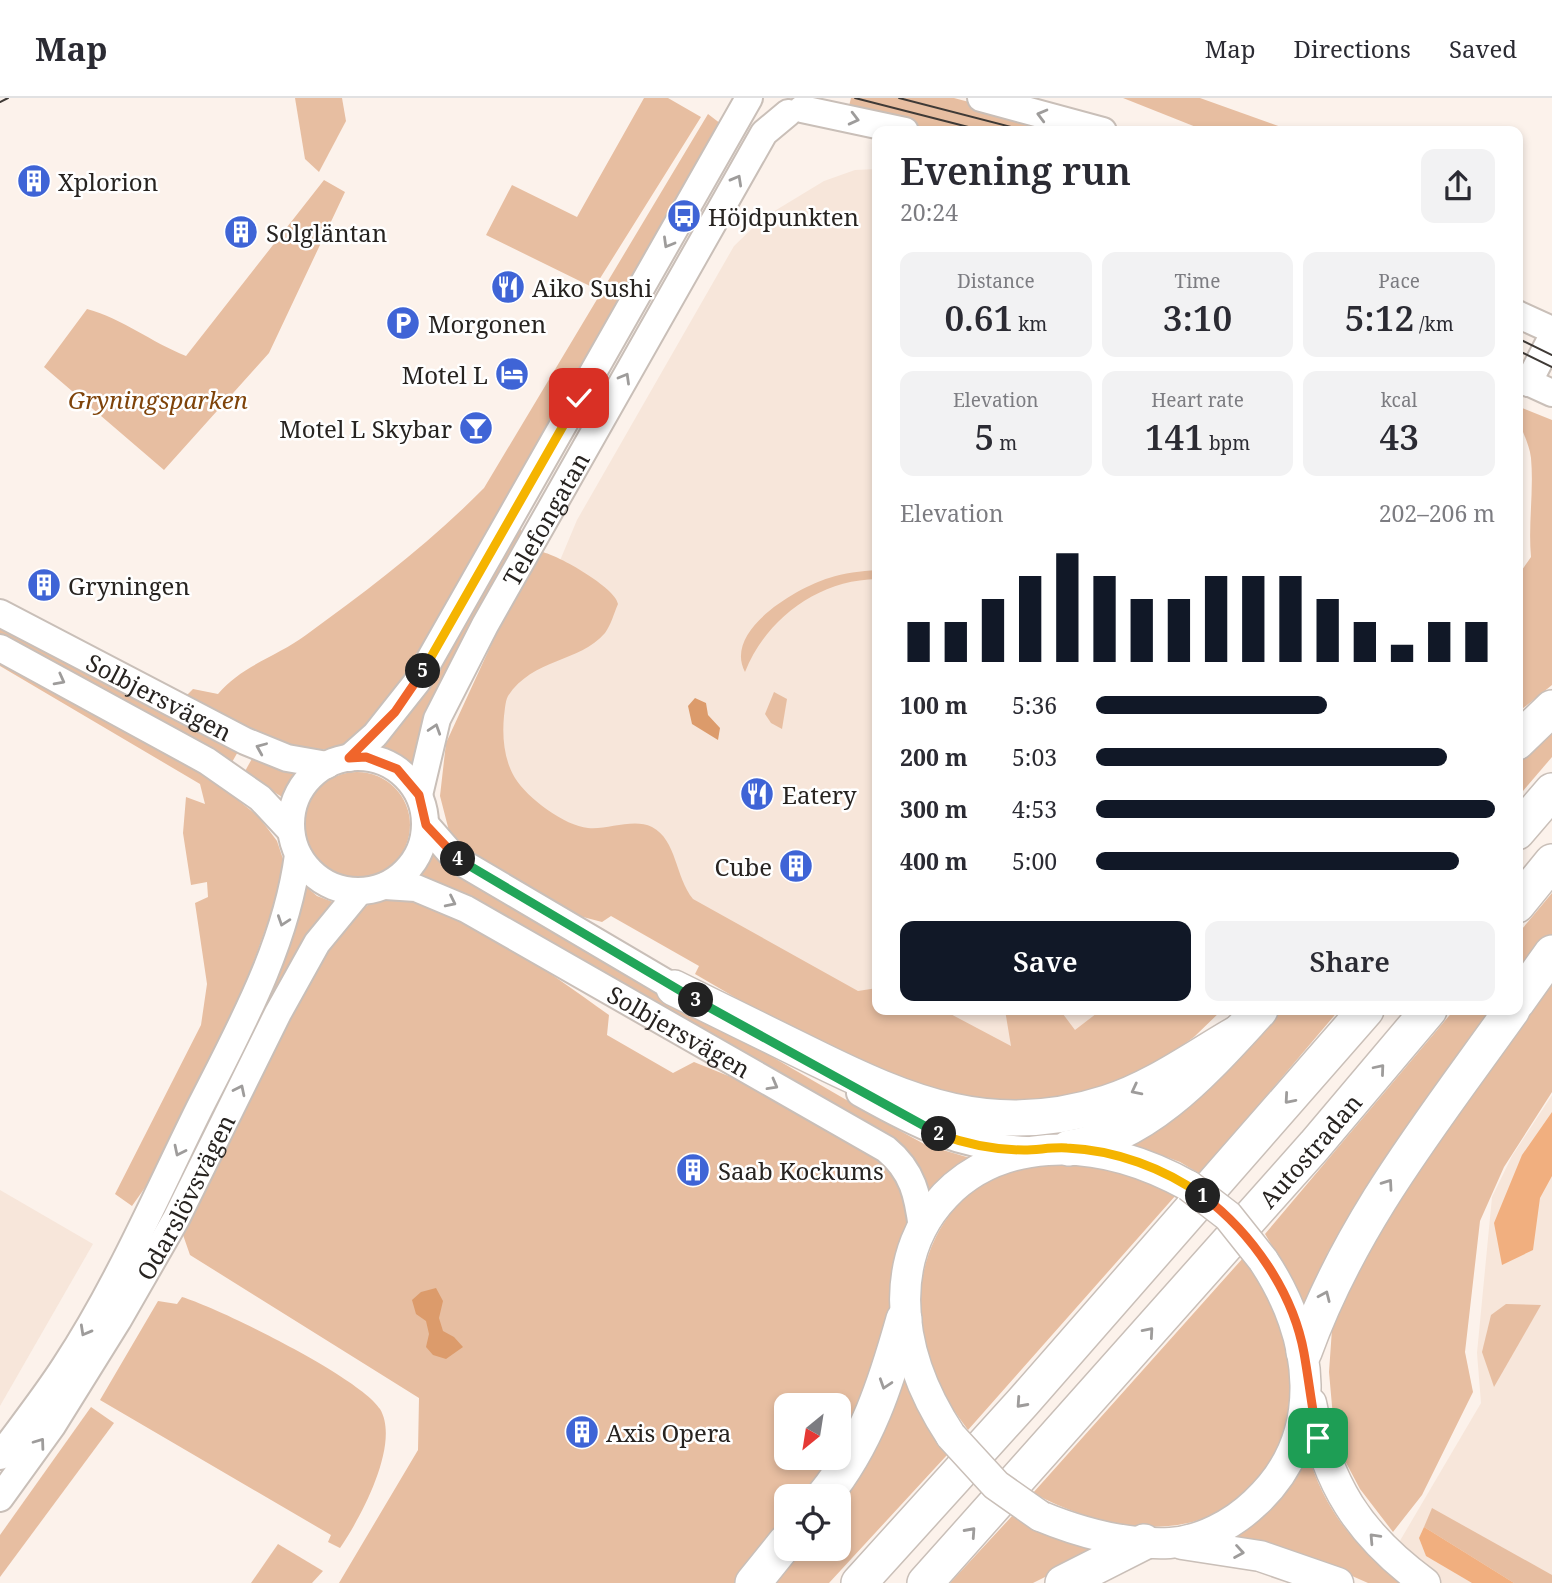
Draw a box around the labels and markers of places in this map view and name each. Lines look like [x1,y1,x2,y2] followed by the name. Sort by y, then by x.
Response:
[15,162,53,200] building icon: Xplorion
[58,165,158,198] place label: Xplorion
[665,197,703,235] bus stop icon: Höjdpunkten
[708,200,859,233] place label: Höjdpunkten
[222,213,260,251] building icon: Solgläntan
[266,216,387,249] place label: Solgläntan
[489,268,527,306] restaurant icon: Aiko Sushi
[532,271,653,304] place label: Aiko Sushi
[384,304,422,342] parking icon: Morgonen
[428,307,546,340] place label: Morgonen
[493,355,531,393] hotel icon: Motel L
[402,358,488,391] place label: Motel L
[549,368,609,428] pin
[457,409,495,447] bar icon: Motel L Skybar
[279,412,452,445] place label: Motel L Skybar
[25,566,63,604] building icon: Gryningen
[68,569,190,602] place label: Gryningen
[406,654,440,688] pin: 5
[738,775,776,813] restaurant icon: Eatery
[782,778,857,811] place label: Eatery
[440,842,476,876] pin: 4
[777,847,815,885] building icon: Cube
[714,850,772,883] place label: Cube
[678,982,714,1018] pin: 3
[922,1116,956,1152] pin: 2
[674,1151,712,1189] building icon: Saab Kockums
[718,1154,884,1187] place label: Saab Kockums
[1186,1178,1220,1214] pin: 1
[1288,1408,1348,1468] pin
[563,1413,601,1451] building icon: Axis Opera
[606,1416,731,1449] place label: Axis Opera

